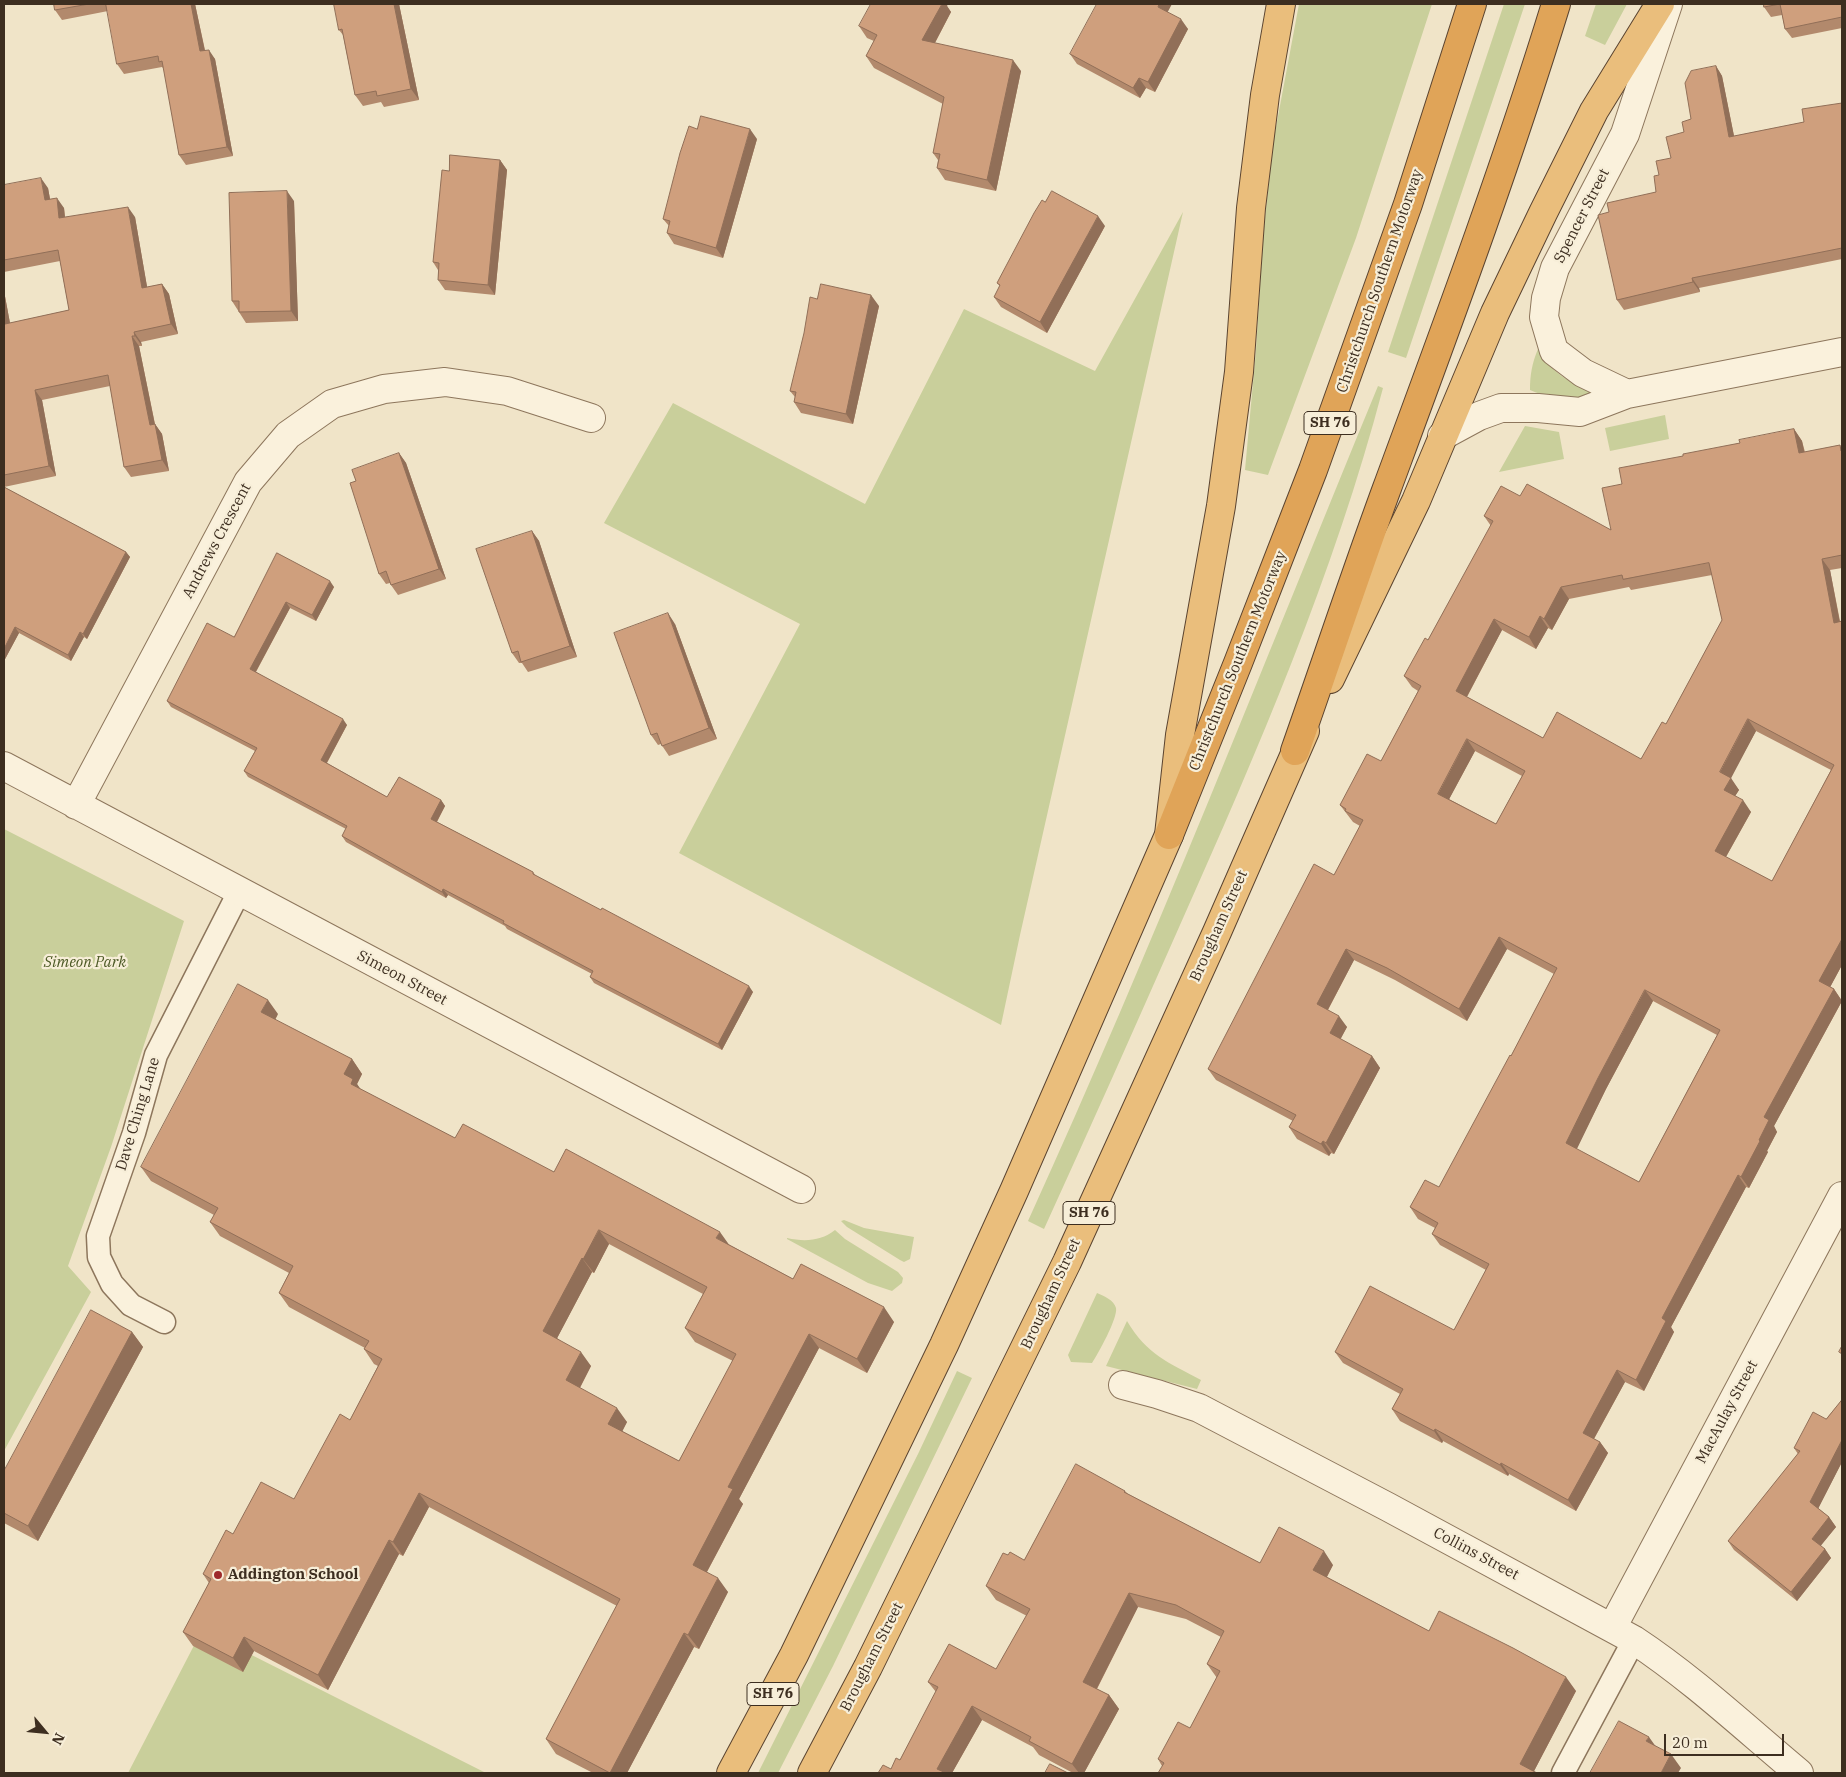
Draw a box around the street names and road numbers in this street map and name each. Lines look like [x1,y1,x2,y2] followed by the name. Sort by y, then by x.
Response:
[1550,166,1614,266] street label: Spencer Street
[1333,167,1427,395] street label: Christchurch Southern Motorway
[1304,412,1356,434] road number: SH 76
[179,480,255,602] street label: Andrews Crescent
[1186,548,1290,774] street label: Christchurch Southern Motorway
[1186,867,1252,985] street label: Brougham Street
[354,947,450,1009] street label: Simeon Street
[112,1055,164,1173] street label: Dave Ching Lane
[1063,1202,1115,1224] road number: SH 76
[1017,1236,1085,1352] street label: Brougham Street
[1692,1357,1762,1467] street label: MacAulay Street
[1430,1524,1522,1584] street label: Collins Street
[837,1599,907,1715] street label: Brougham Street
[747,1682,799,1706] road number: SH 76

